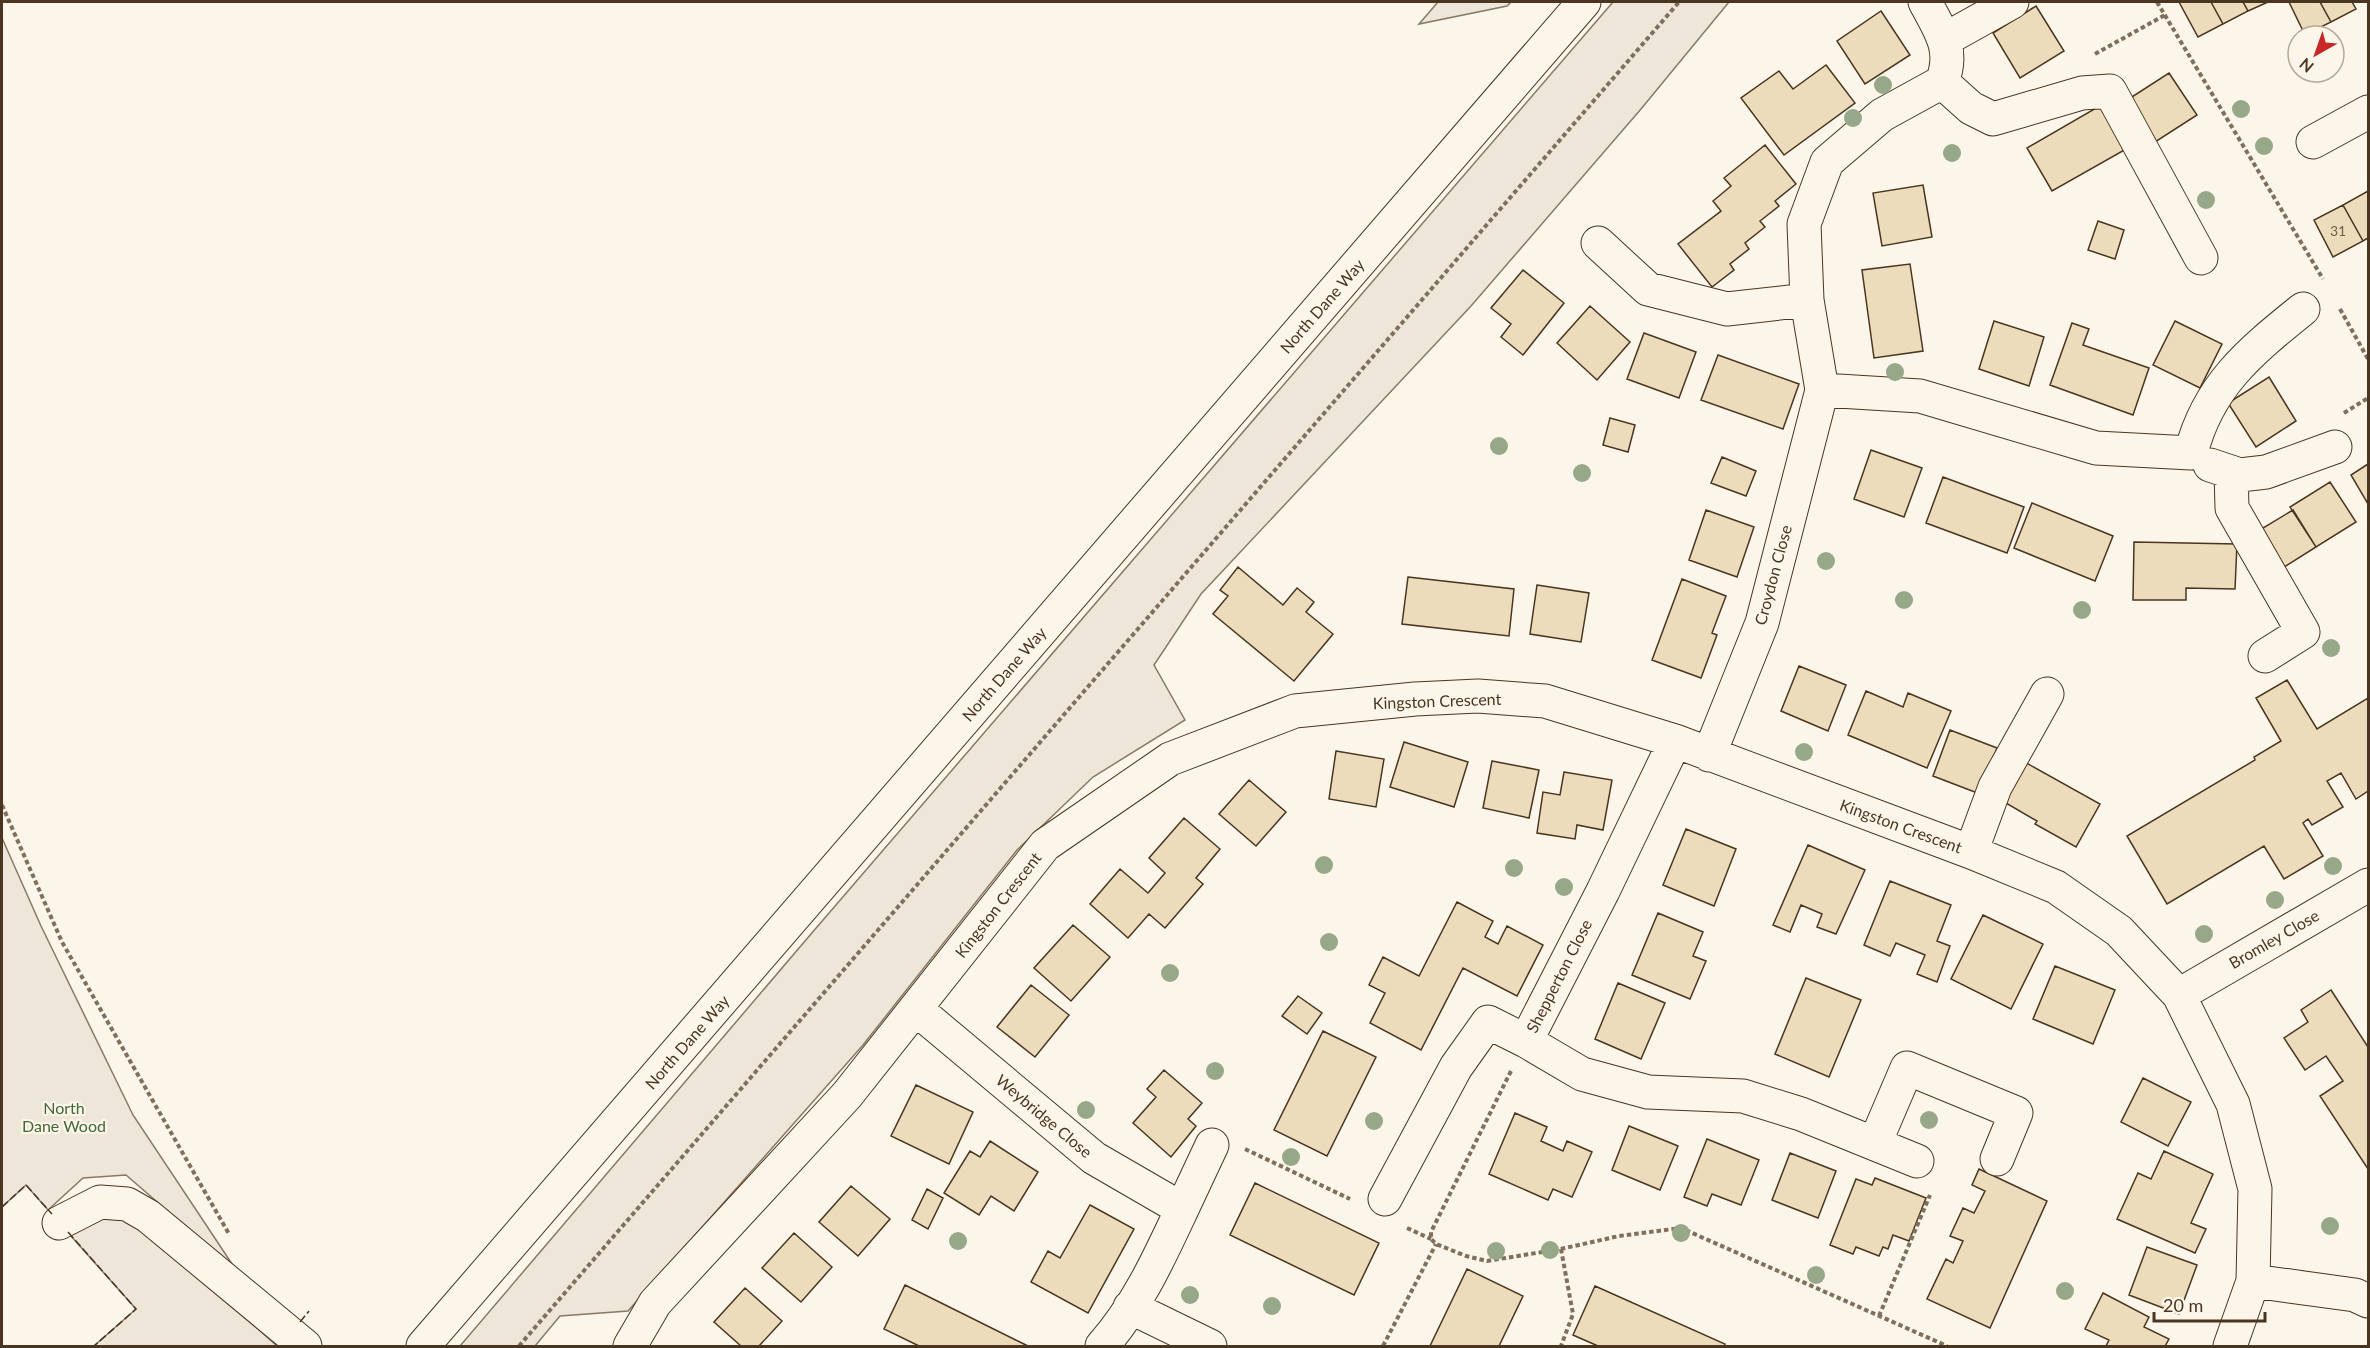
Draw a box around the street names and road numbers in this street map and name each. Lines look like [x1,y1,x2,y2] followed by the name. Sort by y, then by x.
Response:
[1276,254,1368,357] street label: North Dane Way
[1750,523,1795,627] street label: Croydon Close
[958,622,1050,725] street label: North Dane Way
[1372,689,1502,712] street label: Kingston Crescent
[1838,795,1965,857] street label: Kingston Crescent
[951,848,1045,961] street label: Kingston Crescent
[2225,905,2322,972] street label: Bromley Close
[1522,916,1595,1036] street label: Shepperton Close
[641,990,733,1093] street label: North Dane Way
[992,1070,1096,1161] street label: Weybridge Close

